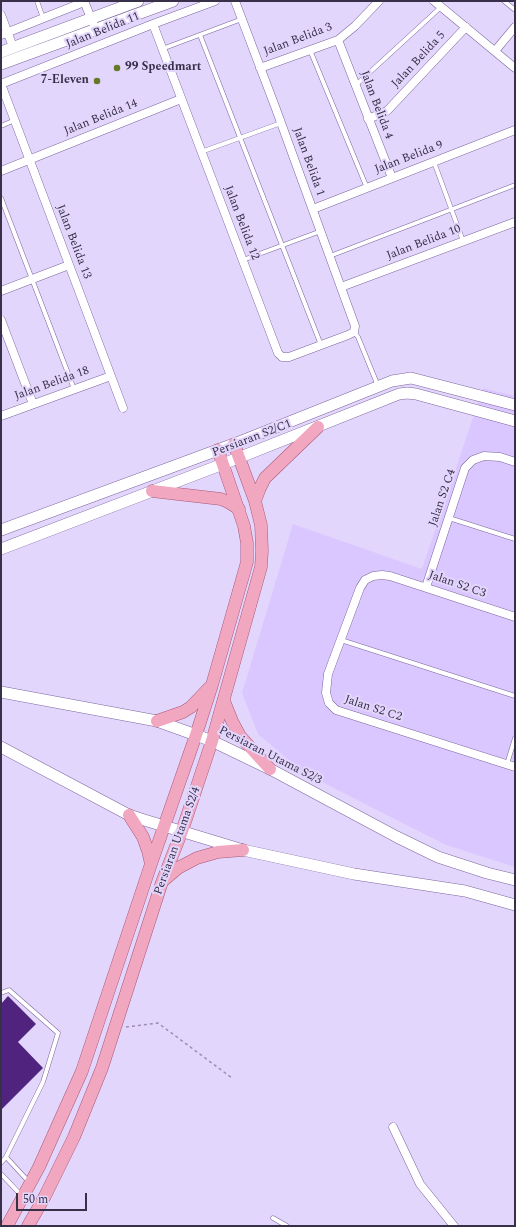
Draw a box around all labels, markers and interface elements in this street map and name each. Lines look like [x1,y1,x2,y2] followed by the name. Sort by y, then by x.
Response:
[64,10,142,52] street label: Jalan Belida 11
[262,20,334,60] street label: Jalan Belida 3
[389,29,449,91] street label: Jalan Belida 5
[125,61,201,75] place label: 99 Speedmart
[112,63,122,73] marker: 99 Speedmart
[356,69,396,141] street label: Jalan Belida 4
[41,74,89,88] place label: 7-Eleven
[92,76,102,86] marker: 7-Eleven
[62,97,140,139] street label: Jalan Belida 14
[289,126,327,198] street label: Jalan Belida 1
[373,138,445,178] street label: Jalan Belida 9
[220,184,262,262] street label: Jalan Belida 12
[52,203,94,281] street label: Jalan Belida 13
[385,222,463,264] street label: Jalan Belida 10
[13,364,91,404] street label: Jalan Belida 18
[210,417,294,461] street label: Persiaran S2/C1
[426,467,460,529] street label: Jalan S2 C4
[426,568,488,602] street label: Jalan S2 C3
[342,693,404,725] street label: Jalan S2 C2
[216,724,324,788] street label: Persiaran Utama S2/3
[152,785,204,897] street label: Persiaran Utama S2/4
[18,1185,89,1211] scale bar
[23,1190,48,1209] text: 50 m

